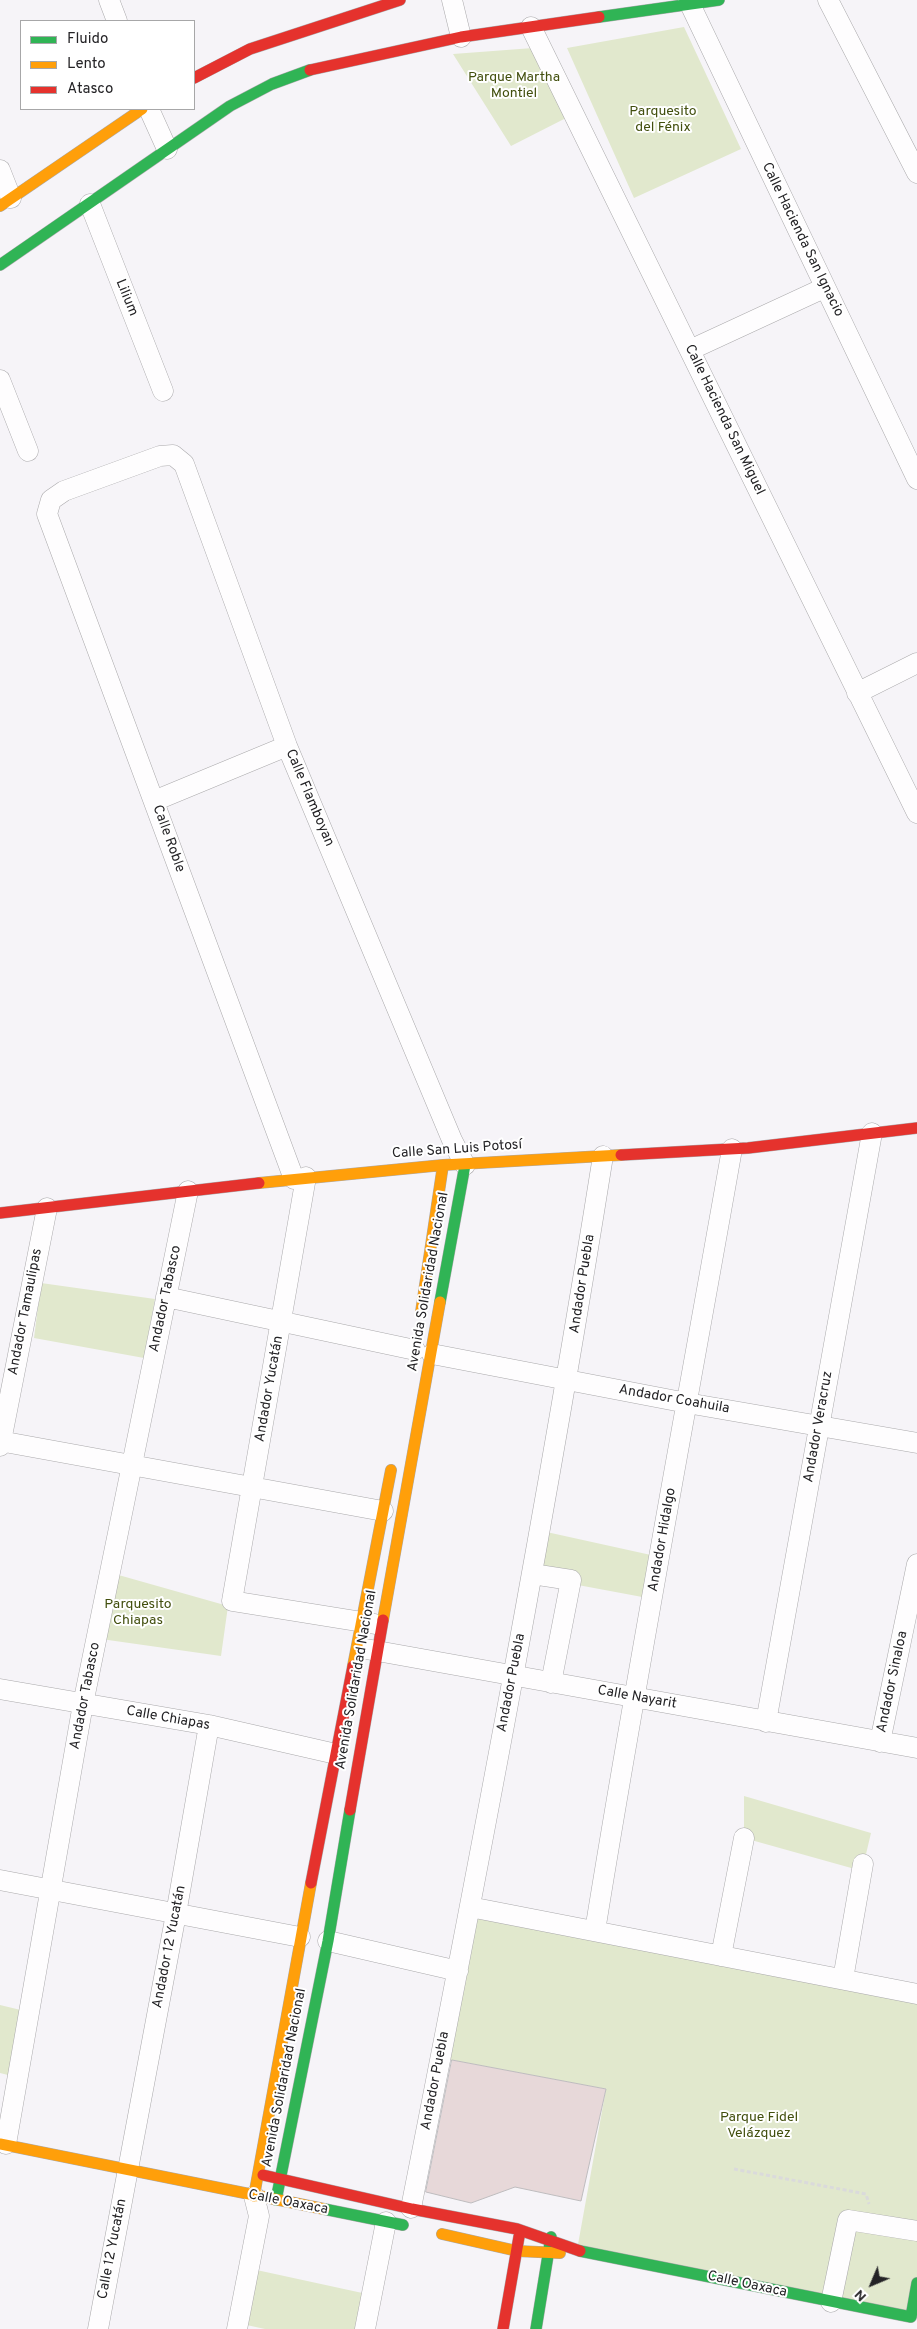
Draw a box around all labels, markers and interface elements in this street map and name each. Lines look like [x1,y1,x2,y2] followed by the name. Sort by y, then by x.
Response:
[20,20,195,110] legend
[67,30,108,49] text: Fluido
[67,55,106,74] text: Lento
[468,70,560,102] park label: Parque Martha Montiel
[67,80,113,99] text: Atasco
[629,104,697,136] park label: Parquesito del Fénix
[757,160,847,320] street label: Calle Hacienda San Ignacio
[111,277,141,319] street label: Lilium
[680,342,768,498] street label: Calle Hacienda San Miguel
[281,747,337,849] street label: Calle Flamboyan
[148,803,188,875] street label: Calle Roble
[391,1137,523,1163] street label: Calle San Luis Potosí
[405,1191,453,1373] street label: Avenida Solidaridad Nacional
[567,1233,599,1335] street label: Andador Puebla
[146,1244,186,1354] street label: Andador Tabasco
[5,1247,47,1377] street label: Andador Tamaulipas
[252,1334,288,1444] street label: Andador Yucatán
[801,1370,837,1484] street label: Andador Veracruz
[617,1382,731,1418] street label: Andador Coahuila
[646,1487,680,1593] street label: Andador Hidalgo
[333,1589,381,1771] street label: Avenida Solidaridad Nacional
[104,1597,172,1630] park label: Parquesito Chiapas
[874,1630,912,1734] street label: Andador Sinaloa
[494,1632,530,1734] street label: Andador Puebla
[67,1641,105,1751] street label: Andador Tabasco
[596,1683,678,1713] street label: Calle Nayarit
[125,1703,211,1735] street label: Calle Chiapas
[150,1884,190,2010] street label: Andador 12 Yucatán
[259,1987,311,2169] street label: Avenida Solidaridad Nacional
[418,2030,454,2132] street label: Andador Puebla
[720,2110,798,2142] park label: Parque Fidel Velázquez
[247,2187,329,2219] street label: Calle Oaxaca
[95,2197,131,2301] street label: Calle 12 Yucatán
[847,2259,897,2309] north arrow
[706,2268,788,2302] street label: Calle Oaxaca
[851,2285,871,2305] text: N

